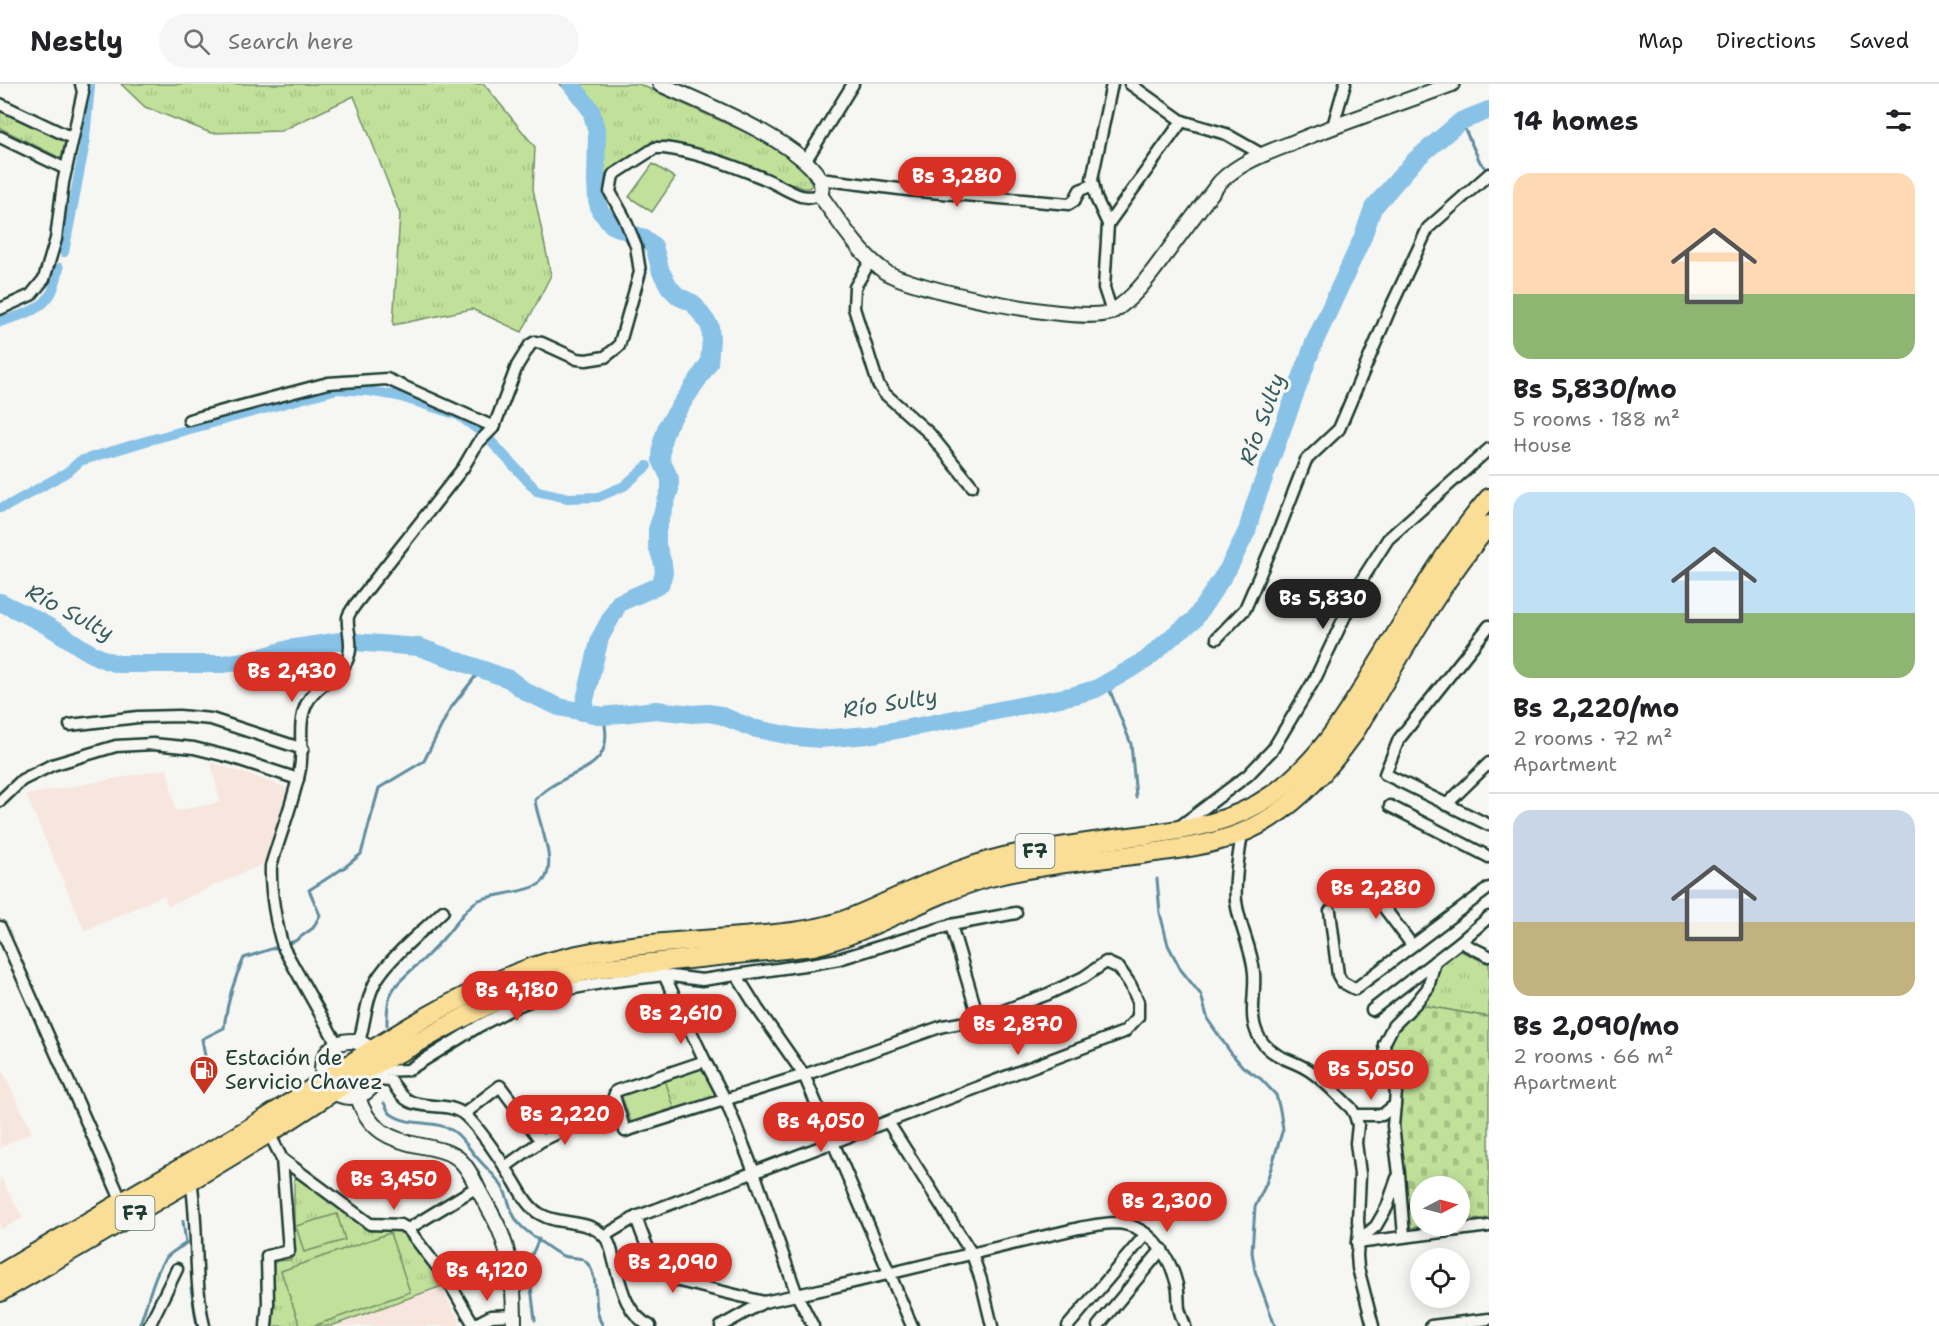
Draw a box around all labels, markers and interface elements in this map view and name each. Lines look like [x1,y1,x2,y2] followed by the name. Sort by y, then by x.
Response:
[159,14,579,68] search box
[30,22,123,60] text: Nestly
[180,25,213,58] icon: search
[228,27,354,56] text: Search here
[1638,27,1683,55] text: Map
[1716,27,1816,55] text: Directions
[1849,27,1909,55] text: Saved
[1513,103,1639,138] text: 14 homes
[1882,104,1915,137] icon: filters
[895,157,1019,208] pin: Bs 3,280
[912,163,1002,189] text: Bs 3,280
[1660,212,1768,320] icon: home
[1232,369,1292,469] water label: Río Sulty
[1513,371,1677,406] text: Bs 5,830/mo
[1513,406,1680,432] text: 5 rooms · 188 m²
[1513,432,1572,458] text: House
[1660,531,1768,639] icon: home
[21,577,119,647] water label: Río Sulty
[1261,579,1385,630] pin: Bs 5,830
[1279,585,1367,611] text: Bs 5,830
[230,652,354,703] pin: Bs 2,430
[248,658,336,684] text: Bs 2,430
[840,681,940,725] water label: Río Sulty
[1513,690,1680,725] text: Bs 2,220/mo
[1513,725,1672,751] text: 2 rooms · 72 m²
[1513,751,1617,777] text: Apartment
[1016,834,1054,868] road number: F7
[1660,849,1768,957] icon: home
[1314,869,1438,920] pin: Bs 2,280
[1331,875,1421,901] text: Bs 2,280
[455,971,579,1022] pin: Bs 4,180
[475,977,559,1003] text: Bs 4,180
[619,994,743,1045] pin: Bs 2,610
[639,1000,723,1026] text: Bs 2,610
[956,1005,1080,1056] pin: Bs 2,870
[1513,1008,1680,1043] text: Bs 2,090/mo
[973,1011,1063,1037] text: Bs 2,870
[1513,1043,1674,1069] text: 2 rooms · 66 m²
[225,1044,383,1096] place label: Estación de Servicio Chavez
[1309,1050,1433,1101] pin: Bs 5,050
[188,1054,220,1096] fuel station icon: Estación de Servicio Chavez
[1328,1056,1414,1082] text: Bs 5,050
[1513,1069,1617,1095] text: Apartment
[503,1095,627,1146] pin: Bs 2,220
[520,1101,610,1127] text: Bs 2,220
[759,1102,883,1153] pin: Bs 4,050
[777,1108,865,1134] text: Bs 4,050
[332,1160,456,1211] pin: Bs 3,450
[350,1166,438,1192] text: Bs 3,450
[1410,1176,1470,1236] north arrow
[1410,1176,1470,1308] map controls
[1105,1182,1229,1233] pin: Bs 2,300
[1122,1188,1212,1214] text: Bs 2,300
[116,1196,154,1230] road number: F7
[611,1243,735,1294] pin: Bs 2,090
[1410,1248,1470,1308] button: locate
[628,1249,718,1275] text: Bs 2,090
[425,1251,549,1302] pin: Bs 4,120
[446,1257,528,1283] text: Bs 4,120

